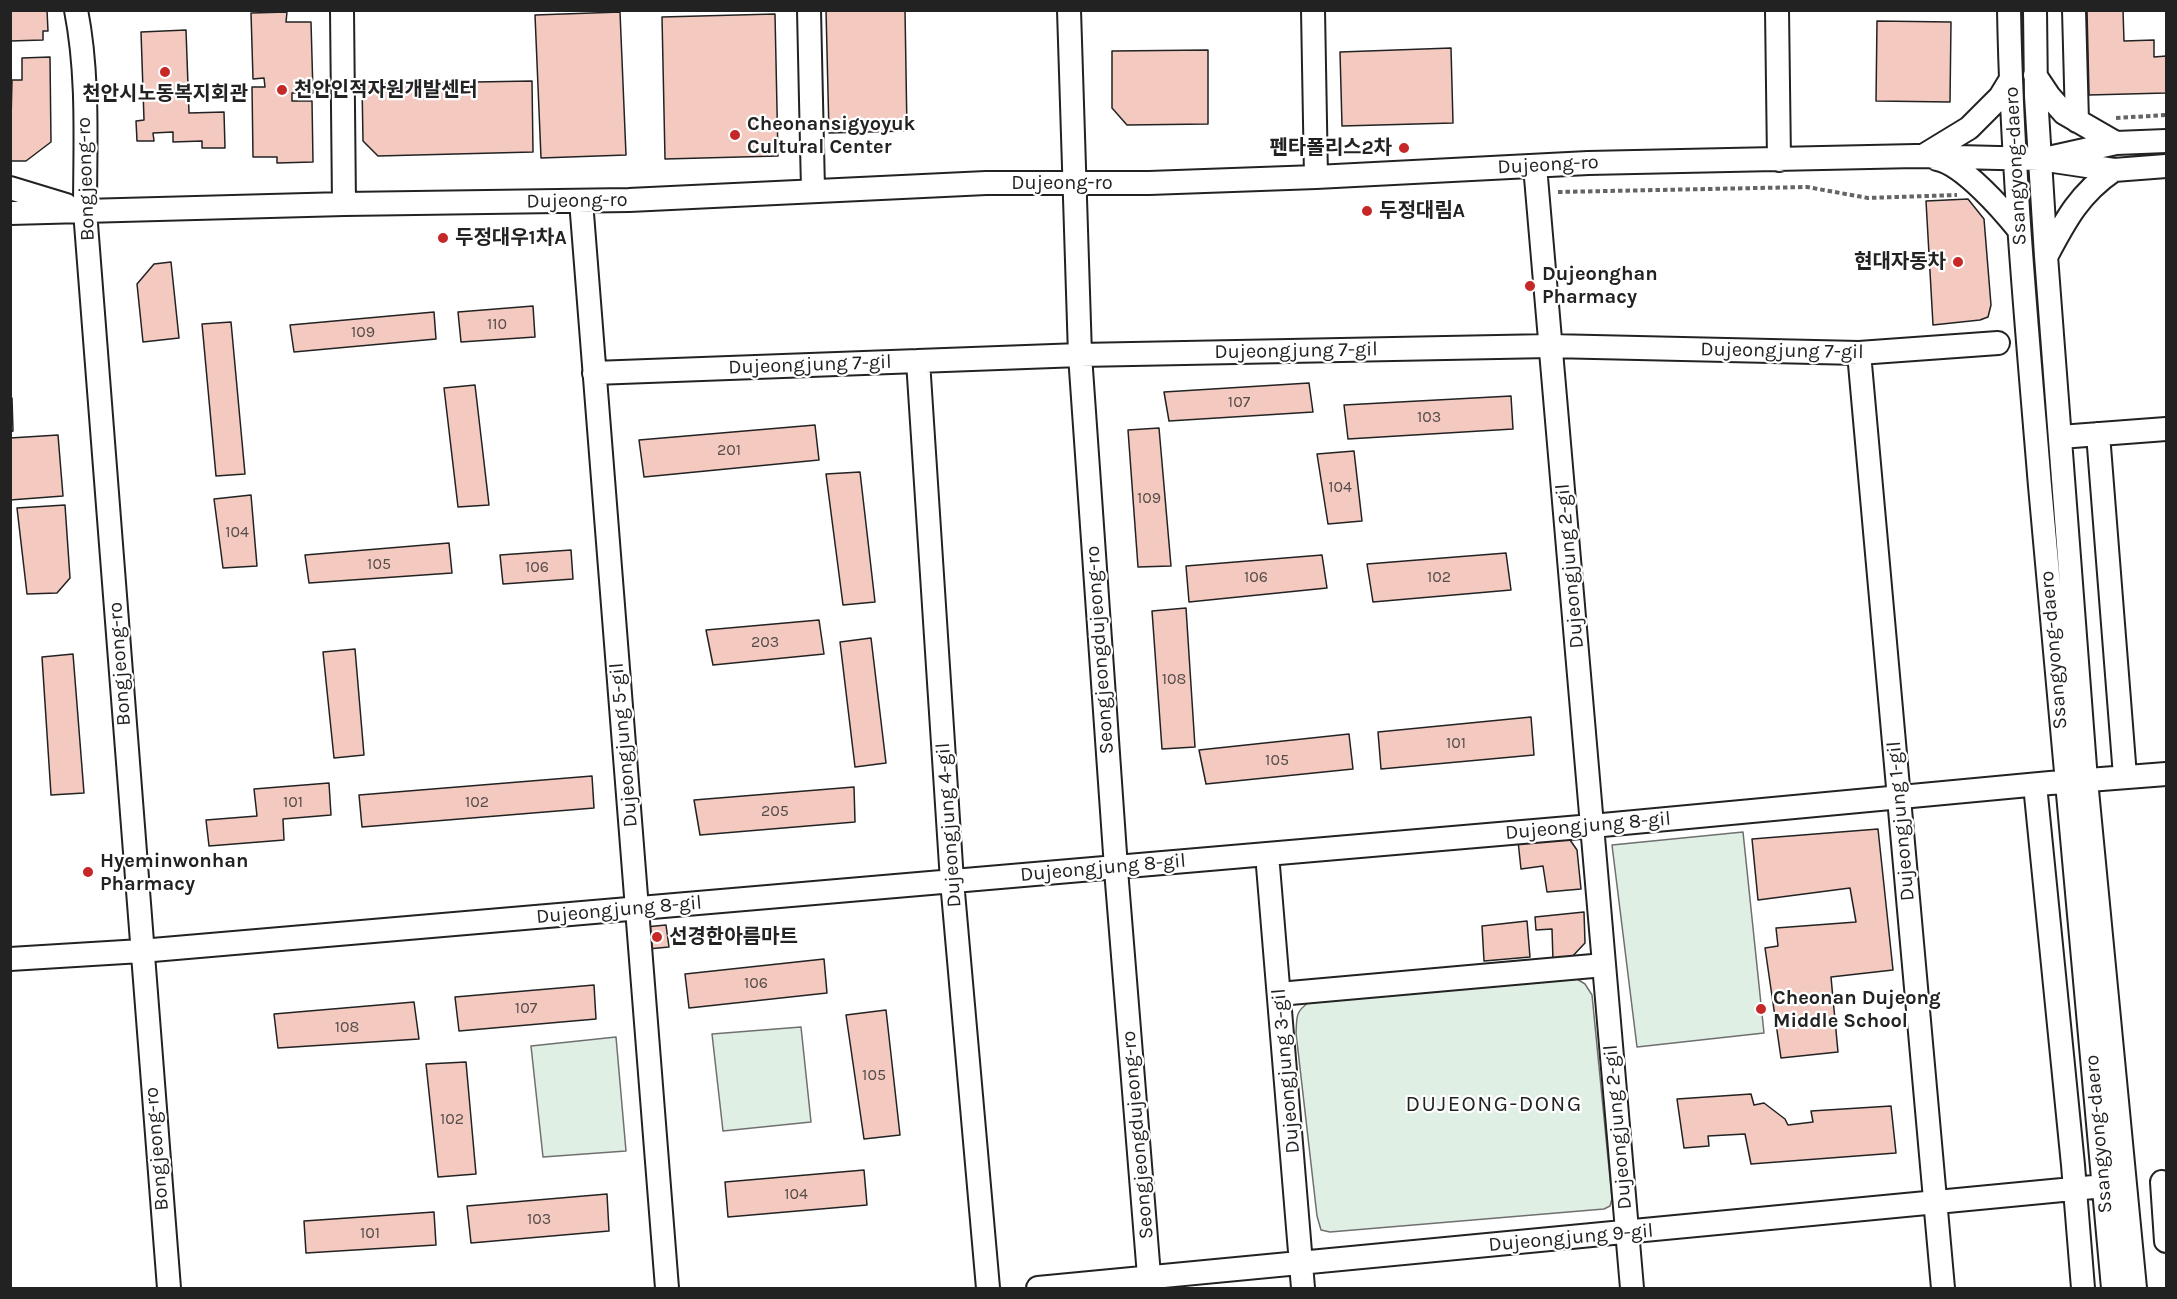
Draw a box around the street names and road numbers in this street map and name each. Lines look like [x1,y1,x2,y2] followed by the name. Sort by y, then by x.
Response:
[2000,86,2032,246] street label: Ssangyong-daero
[72,117,100,241] street label: Bongjeong-ro
[1497,150,1599,180] street label: Dujeong-ro
[1011,171,1113,195] street label: Dujeong-ro
[526,188,628,214] street label: Dujeong-ro
[1214,338,1378,364] street label: Dujeongjung 7-gil
[1700,338,1864,364] street label: Dujeongjung 7-gil
[728,350,892,380] street label: Dujeongjung 7-gil
[1551,483,1589,649] street label: Dujeongjung 2-gil
[1081,545,1119,755] street label: Seongjeongdujeong-ro
[2035,570,2073,730] street label: Ssangyong-daero
[104,601,136,727] street label: Bongjeong-ro
[605,662,643,828] street label: Dujeongjung 5-gil
[1882,740,1920,902] street label: Dujeongjung 1-gil
[931,742,967,908] street label: Dujeongjung 4-gil
[1504,807,1672,845] street label: Dujeongjung 8-gil
[1019,849,1187,887] street label: Dujeongjung 8-gil
[535,891,703,929] street label: Dujeongjung 8-gil
[1267,987,1305,1155] street label: Dujeongjung 3-gil
[1117,1030,1159,1240] street label: Seongjeongdujeong-ro
[1599,1044,1637,1210] street label: Dujeongjung 2-gil
[2080,1054,2118,1214] street label: Ssangyong-daero
[140,1086,174,1212] street label: Bongjeong-ro
[1488,1219,1654,1257] street label: Dujeongjung 9-gil

